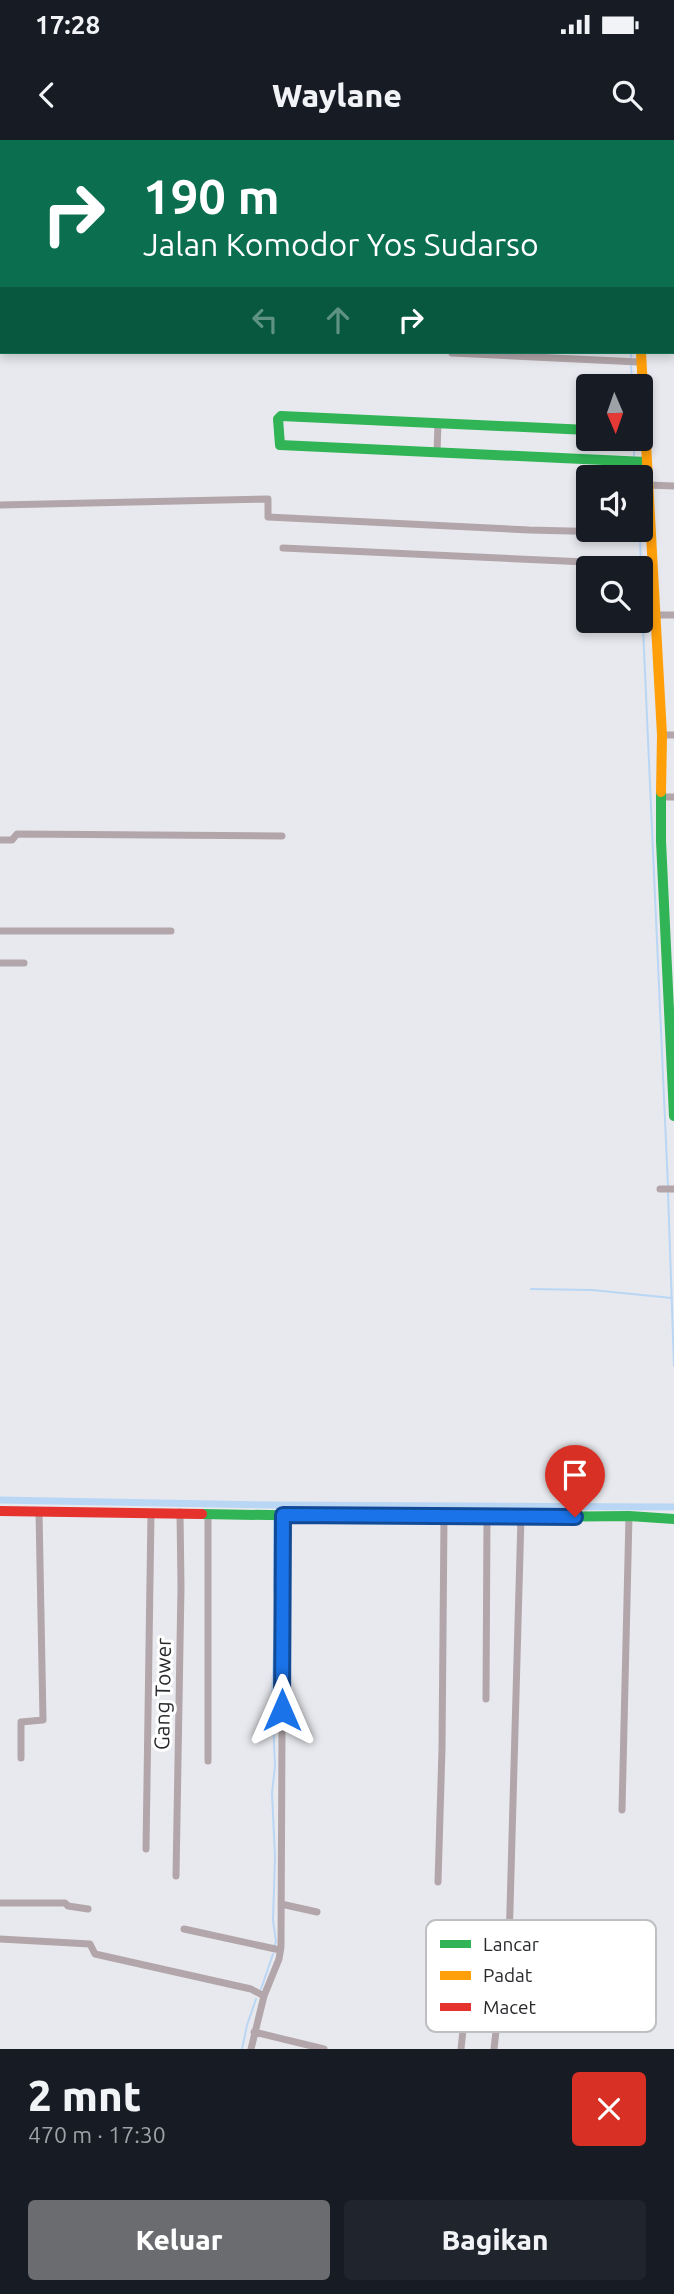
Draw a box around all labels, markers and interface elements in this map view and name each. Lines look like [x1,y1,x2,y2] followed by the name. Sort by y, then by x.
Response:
[35,10,100,39] text: 17:28
[28,76,66,114] icon: back
[608,76,646,114] icon: search
[272,77,402,113] text: Waylane
[28,168,119,259] icon: right
[143,168,280,223] text: 190 m
[143,226,539,262] text: Jalan Komodor Yos Sudarso
[246,301,284,339] icon: left
[319,301,357,339] icon: ahead
[392,301,430,339] icon: right
[576,374,653,452] north arrow
[576,374,653,633] map controls
[576,465,653,542] button: sound
[576,556,653,633] button: search
[545,1445,605,1517] pin
[556,1456,594,1494] icon: arrive
[149,1638,175,1750] street label: Gang Tower
[245,1673,319,1747] position arrow
[426,1920,656,2032] legend
[483,1933,539,1955] text: Lancar
[483,1964,533,1986] text: Padat
[483,1996,537,2018] text: Macet
[28,2072,141,2119] text: 2 mnt
[572,2072,646,2146] button: close
[28,2122,166,2147] text: 470 m · 17:30
[28,2200,330,2280] button: Keluar
[344,2200,646,2280] button: Bagikan

